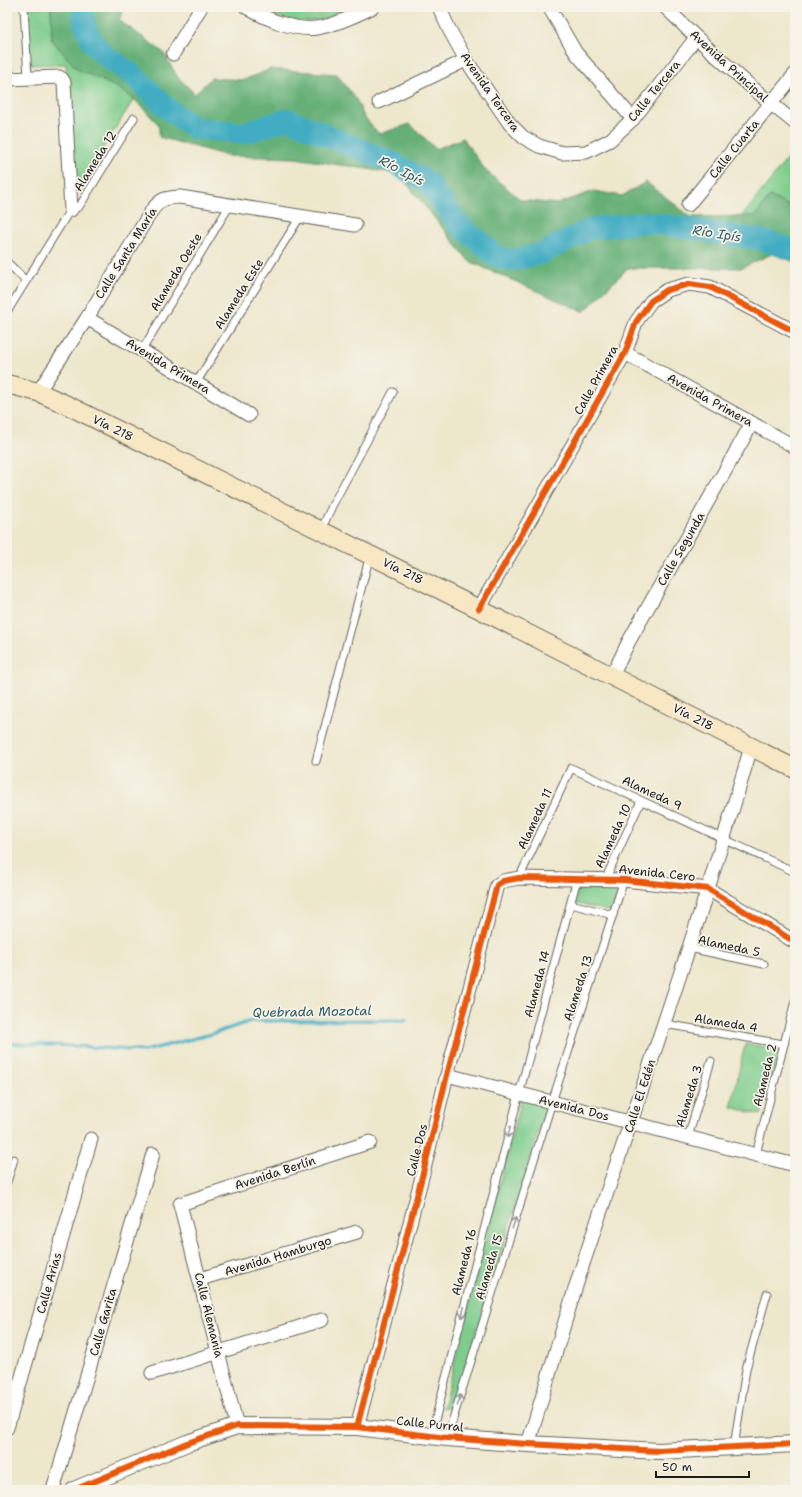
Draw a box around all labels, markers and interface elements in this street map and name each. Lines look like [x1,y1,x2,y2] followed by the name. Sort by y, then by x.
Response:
[686,26,772,106] street label: Avenida Principal
[457,49,524,135] street label: Avenida Tercera
[624,56,684,125] street label: Calle Tercera
[705,116,763,182] street label: Calle Cuarta
[70,128,120,194] street label: Alameda 12
[376,151,427,189] water label: Río Ipís
[91,204,161,302] street label: Calle Santa María
[691,221,743,246] water label: Río Ipís
[146,230,206,314] street label: Alameda Oeste
[211,255,267,332] street label: Alameda Este
[123,335,214,398] street label: Avenida Primera
[570,342,622,418] street label: Calle Primera
[664,370,756,430] street label: Avenida Primera
[90,411,136,445] street label: Vía 218
[654,509,709,589] street label: Calle Segunda
[380,554,426,588] street label: Vía 218
[670,700,716,734] street label: Vía 218
[620,772,684,814] street label: Alameda 9
[514,786,556,852] street label: Alameda 11
[591,801,635,871] street label: Alameda 10
[618,861,696,885] street label: Avenida Cero
[696,932,762,960] street label: Alameda 5
[520,949,554,1019] street label: Alameda 14
[560,953,596,1023] street label: Alameda 13
[252,1002,372,1021] water label: Quebrada Mozotal
[693,1010,759,1036] street label: Alameda 4
[749,1042,781,1108] street label: Alameda 2
[621,1057,659,1135] street label: Calle El Edén
[672,1063,706,1129] street label: Alameda 3
[537,1092,611,1124] street label: Avenida Dos
[403,1122,431,1178] street label: Calle Dos
[505,1125,512,1138] one-way arrow
[233,1152,317,1194] street label: Avenida Berlín
[511,1216,518,1229] one-way arrow
[448,1227,480,1297] street label: Alameda 16
[223,1232,333,1280] street label: Avenida Hamburgo
[471,1232,507,1302] street label: Alameda 15
[33,1250,65,1316] street label: Calle Arias
[191,1271,227,1360] street label: Calle Alemania
[86,1286,120,1358] street label: Calle Garita
[459,1305,466,1318] one-way arrow
[456,1394,463,1407] one-way arrow
[396,1413,465,1436] street label: Calle Purral
[656,1453,749,1479] scale bar
[662,1459,692,1475] text: 50 m

